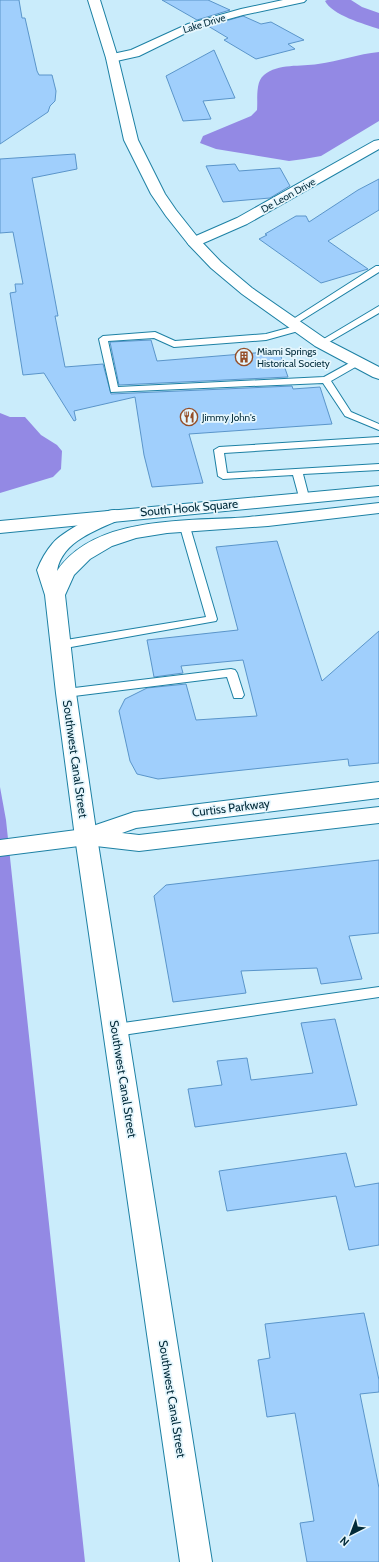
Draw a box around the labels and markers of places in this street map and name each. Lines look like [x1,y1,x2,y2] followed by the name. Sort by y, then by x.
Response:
[257,345,330,370] place label: Miami Springs Historical Society
[234,347,254,367] building icon: Miami Springs Historical Society
[179,407,199,427] restaurant icon: Jimmy John's
[201,411,256,424] place label: Jimmy John's

